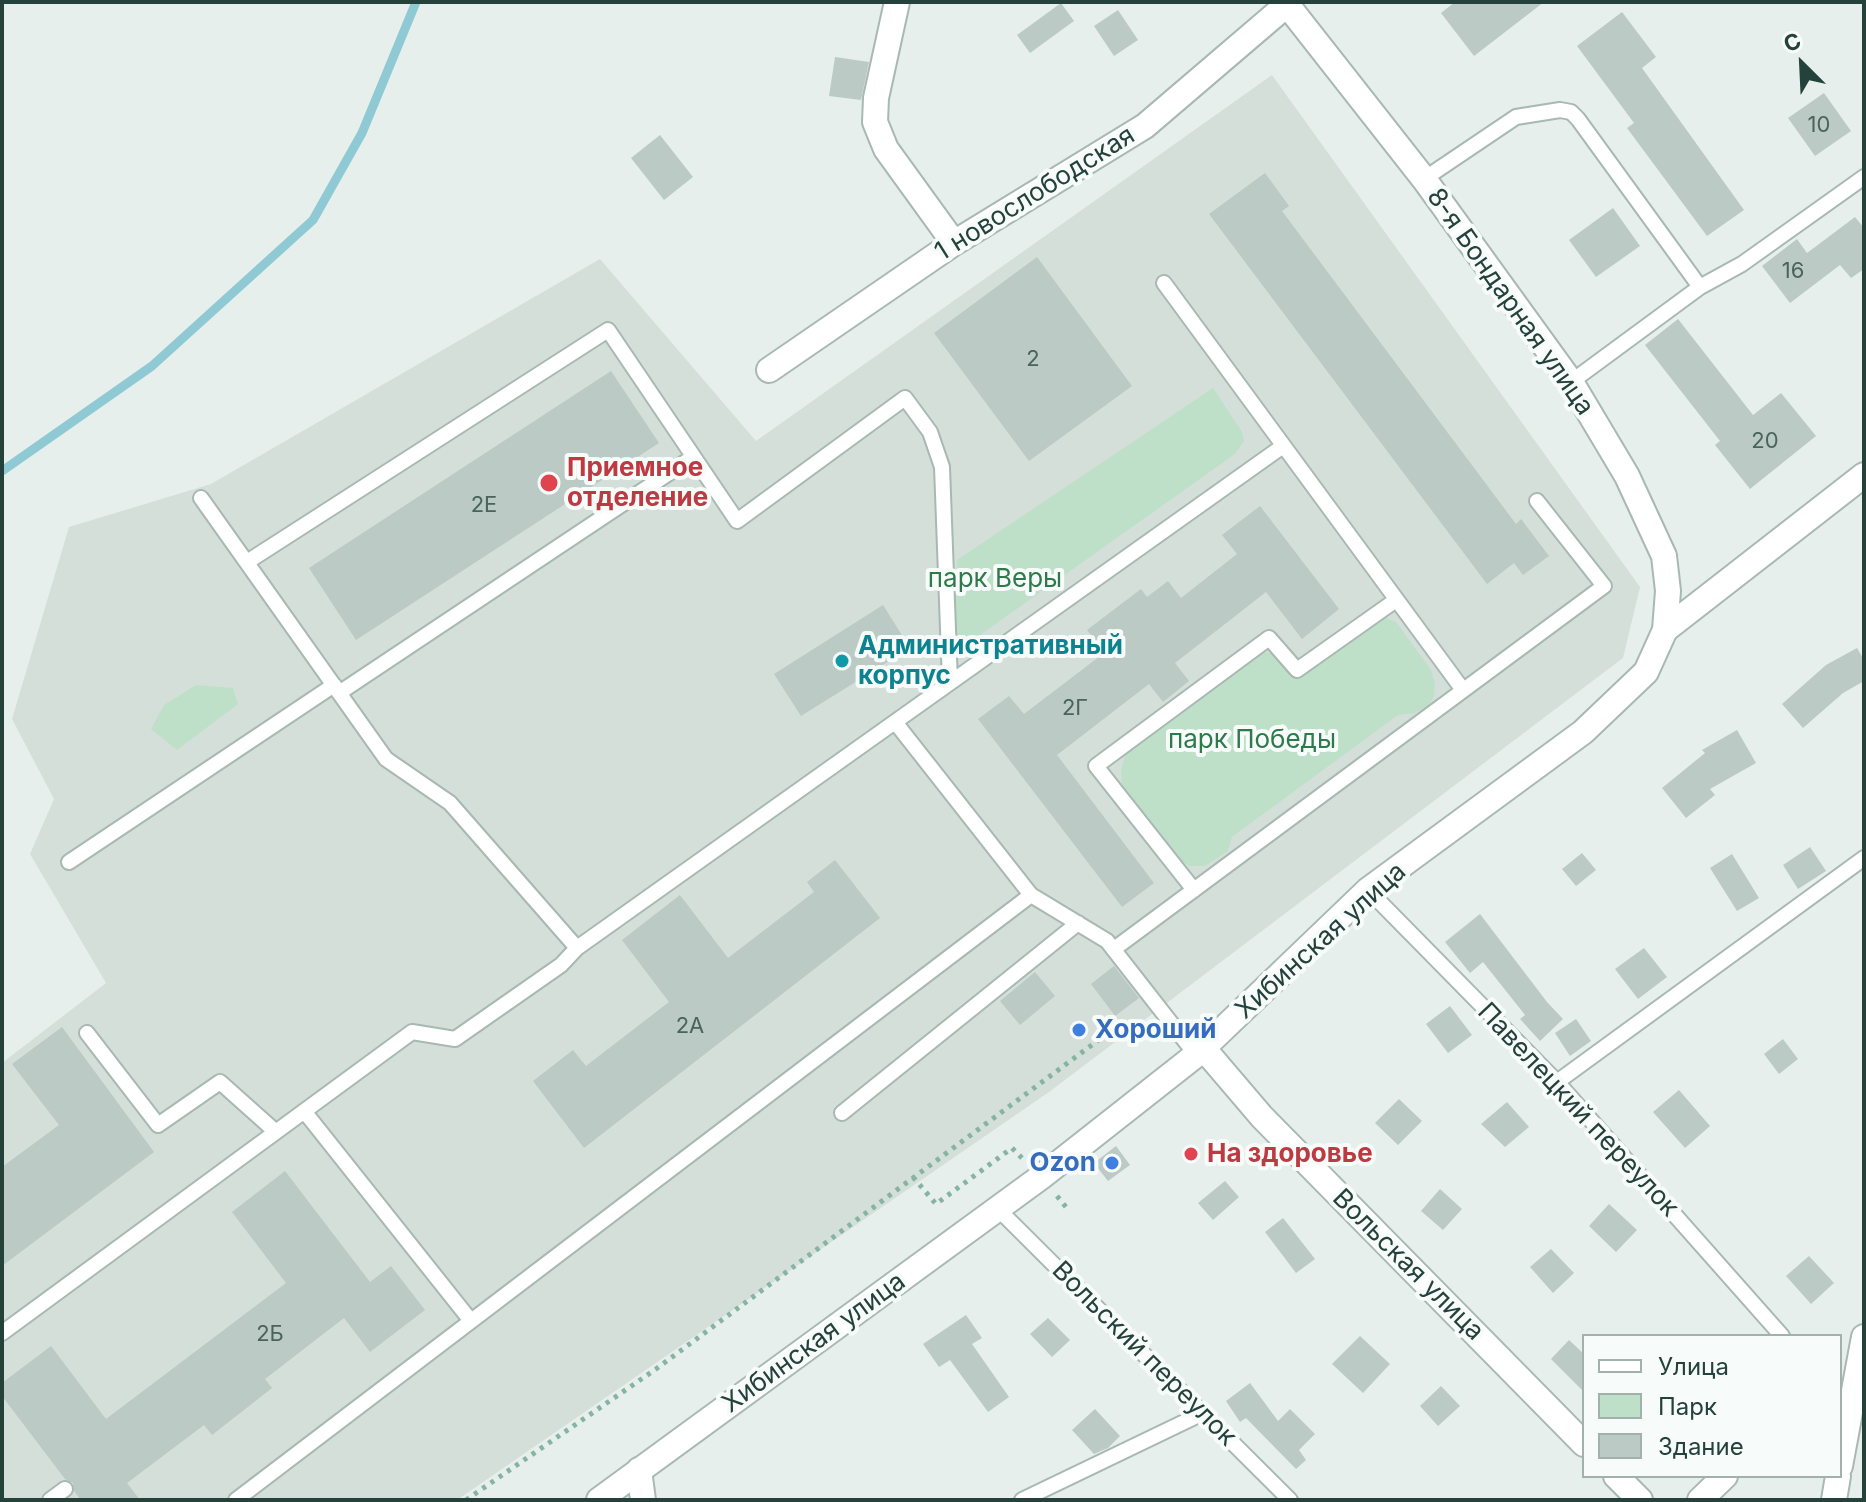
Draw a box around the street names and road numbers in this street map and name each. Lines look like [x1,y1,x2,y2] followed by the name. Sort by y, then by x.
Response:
[929,120,1141,268] street label: 1 новослободская
[1420,182,1600,422] street label: 8-я Бондарная улица
[1229,856,1413,1026] street label: Хибинская улица
[1471,997,1685,1223] street label: Павелецкий переулок
[1326,1183,1490,1347] street label: Вольская улица
[1045,1255,1243,1453] street label: Вольский переулок
[716,1266,912,1420] street label: Хибинская улица

